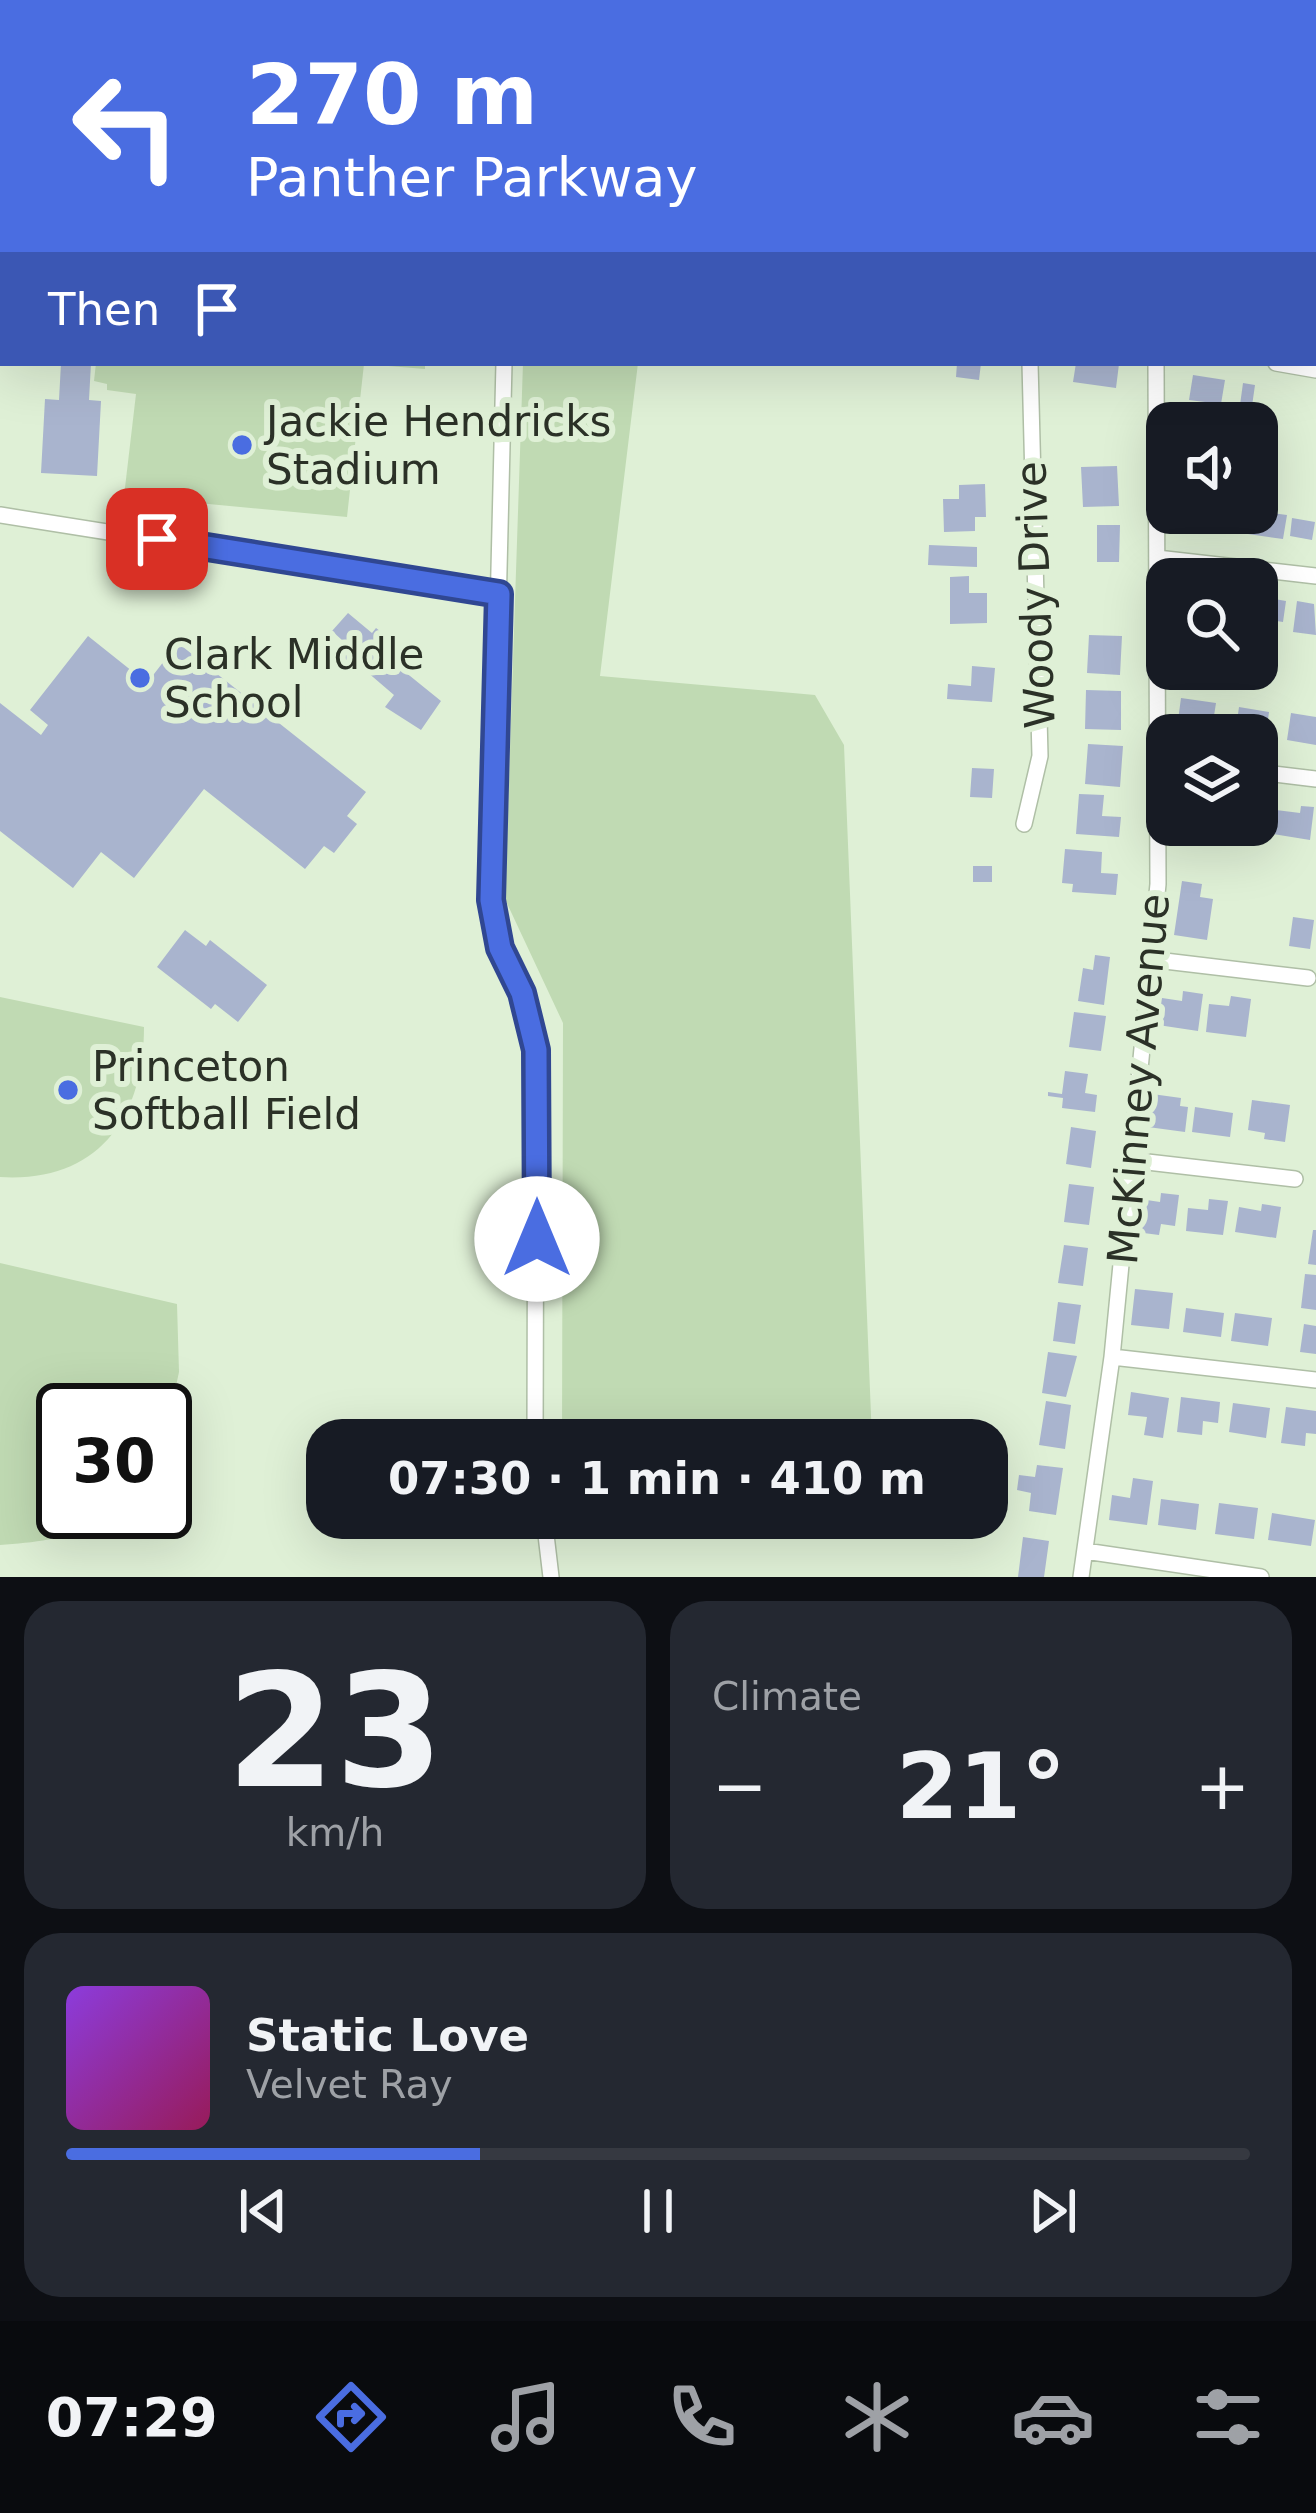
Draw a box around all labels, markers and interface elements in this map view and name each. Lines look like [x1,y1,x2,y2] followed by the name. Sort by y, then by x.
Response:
[246,46,538,144] text: 270 m
[48,48,204,204] icon: left
[246,146,697,209] text: Panther Parkway
[184,276,250,342] icon: arrive
[48,283,160,336] text: Then
[263,397,611,494] place label: Jackie Hendricks Stadium
[1146,402,1278,846] map controls
[1146,402,1278,534] button: sound
[229,432,255,458] marker: Jackie Hendricks Stadium
[1006,461,1065,729] street label: Woody Drive
[106,488,208,590] pin
[124,506,190,572] icon: arrive
[1146,558,1278,690] button: search
[164,630,424,727] place label: Clark Middle School
[127,665,153,691] marker: Clark Middle School
[1146,714,1278,846] button: layers
[1098,892,1179,1266] street label: McKinney Avenue
[92,1042,361,1139] place label: Princeton Softball Field
[55,1077,81,1103] marker: Princeton Softball Field
[474,1176,600,1302] position arrow
[36,1383,192,1539] speed limit sign: 30
[388,1452,926,1505] text: 07:30 · 1 min · 410 m
[226,1641,444,1823] text: 23
[712,1674,862,1719] text: Climate
[896,1734,1066,1839] text: 21°
[712,1748,767,1825] text: −
[1195,1748,1250,1825] text: +
[286,1810,384,1855] text: km/h
[246,2009,529,2062] text: Static Love
[246,2062,452,2107] text: Velvet Ray
[230,2178,296,2244] icon: previous
[625,2178,691,2244] icon: pause
[1020,2178,1086,2244] icon: next
[309,2375,393,2459] icon: directions
[484,2375,568,2459] icon: music
[660,2375,744,2459] icon: phone
[835,2375,919,2459] icon: climate
[1011,2375,1095,2459] icon: car
[1186,2375,1270,2459] icon: filters
[46,2386,218,2449] text: 07:29

